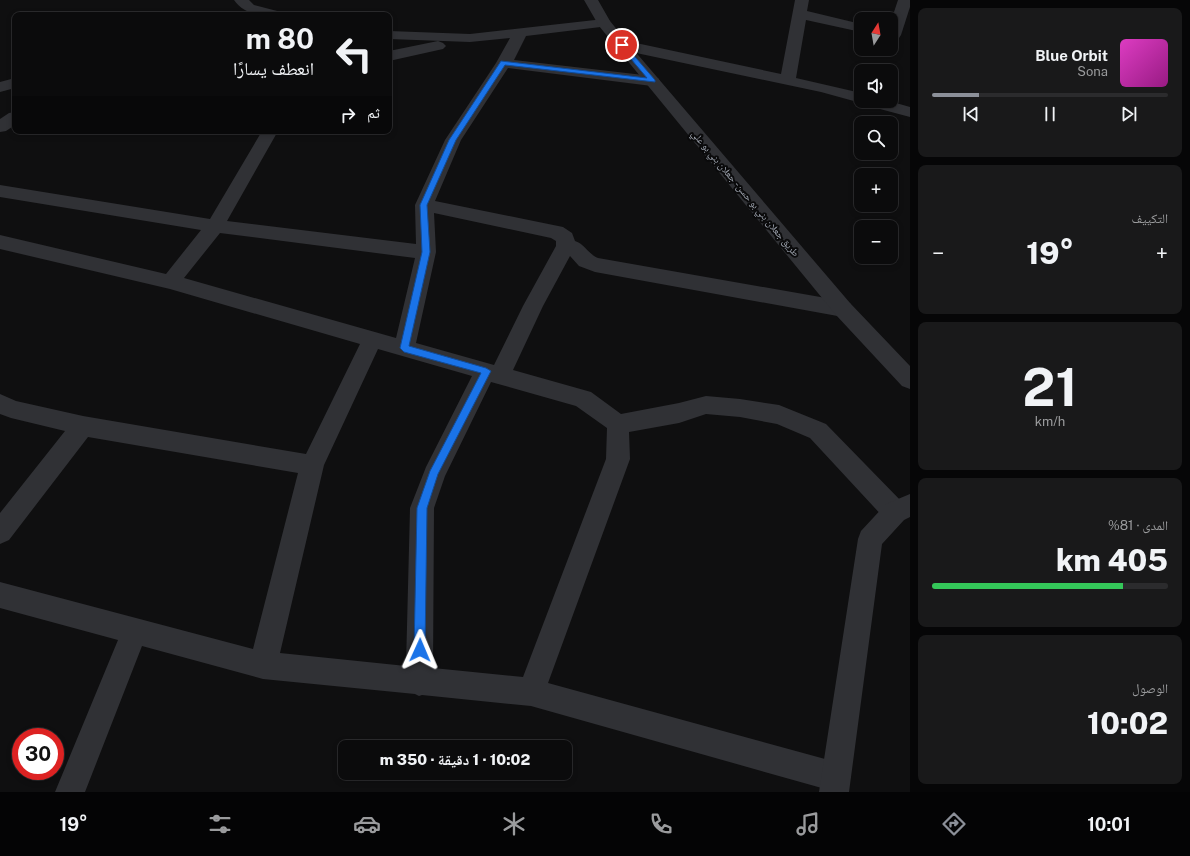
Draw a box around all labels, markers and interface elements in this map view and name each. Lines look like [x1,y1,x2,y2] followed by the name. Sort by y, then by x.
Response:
[854,12,898,56] north arrow
[854,12,898,264] map controls
[246,22,314,55] text: 80 m
[328,28,380,80] icon: left
[605,28,639,62] pin
[611,34,633,56] icon: arrive
[1035,47,1108,64] text: Blue Orbit
[233,58,314,79] text: انعطف يسارًا
[854,64,898,108] button: sound
[1077,64,1108,79] text: Sona
[960,103,982,125] icon: previous
[1039,103,1061,125] icon: pause
[1118,103,1140,125] icon: next
[337,104,359,126] icon: right
[367,104,380,121] text: ثم
[854,116,898,160] button: search
[688,127,803,261] street label: طريق جعلان بني بو حسن - جعلان بني بو علي
[854,168,898,212] button: +
[1132,211,1168,226] text: التكييف
[854,220,898,264] button: −
[1026,235,1074,271] text: 19°
[932,240,944,266] text: −
[1156,240,1168,266] text: +
[1022,357,1078,418] text: 21
[1035,414,1065,429] text: km/h
[1108,518,1168,533] text: المدى · 81%
[1056,542,1168,578] text: 405 km
[399,629,441,671] position arrow
[1132,681,1168,696] text: الوصول
[1087,705,1168,741] text: 10:02
[12,728,64,780] speed limit sign: 30
[380,751,530,768] text: 10:02 · 1 دقيقة · 350 m
[206,810,234,838] icon: filters
[353,810,381,838] icon: car
[500,810,528,838] icon: climate
[647,810,675,838] icon: phone
[794,810,822,838] icon: music
[940,810,968,838] icon: directions
[59,814,88,835] text: 19°
[1087,814,1131,835] text: 10:01

